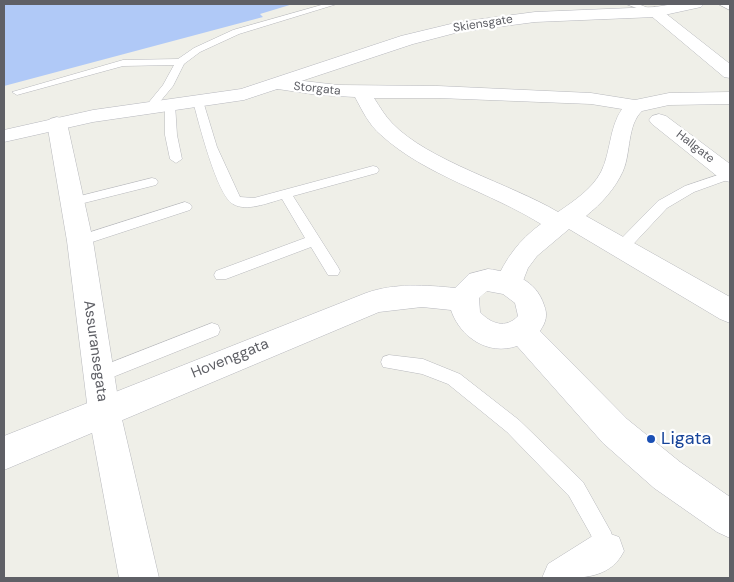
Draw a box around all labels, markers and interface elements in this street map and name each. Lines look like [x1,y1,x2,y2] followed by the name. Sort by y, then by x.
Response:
[452,12,514,36] street label: Skiensgate
[293,79,341,99] street label: Storgata
[673,128,717,166] street label: Hallgate
[79,299,111,403] street label: Assuransegata
[189,335,271,383] street label: Hovenggata
[661,428,711,450] place label: Ligata
[645,433,657,445] marker: Ligata

